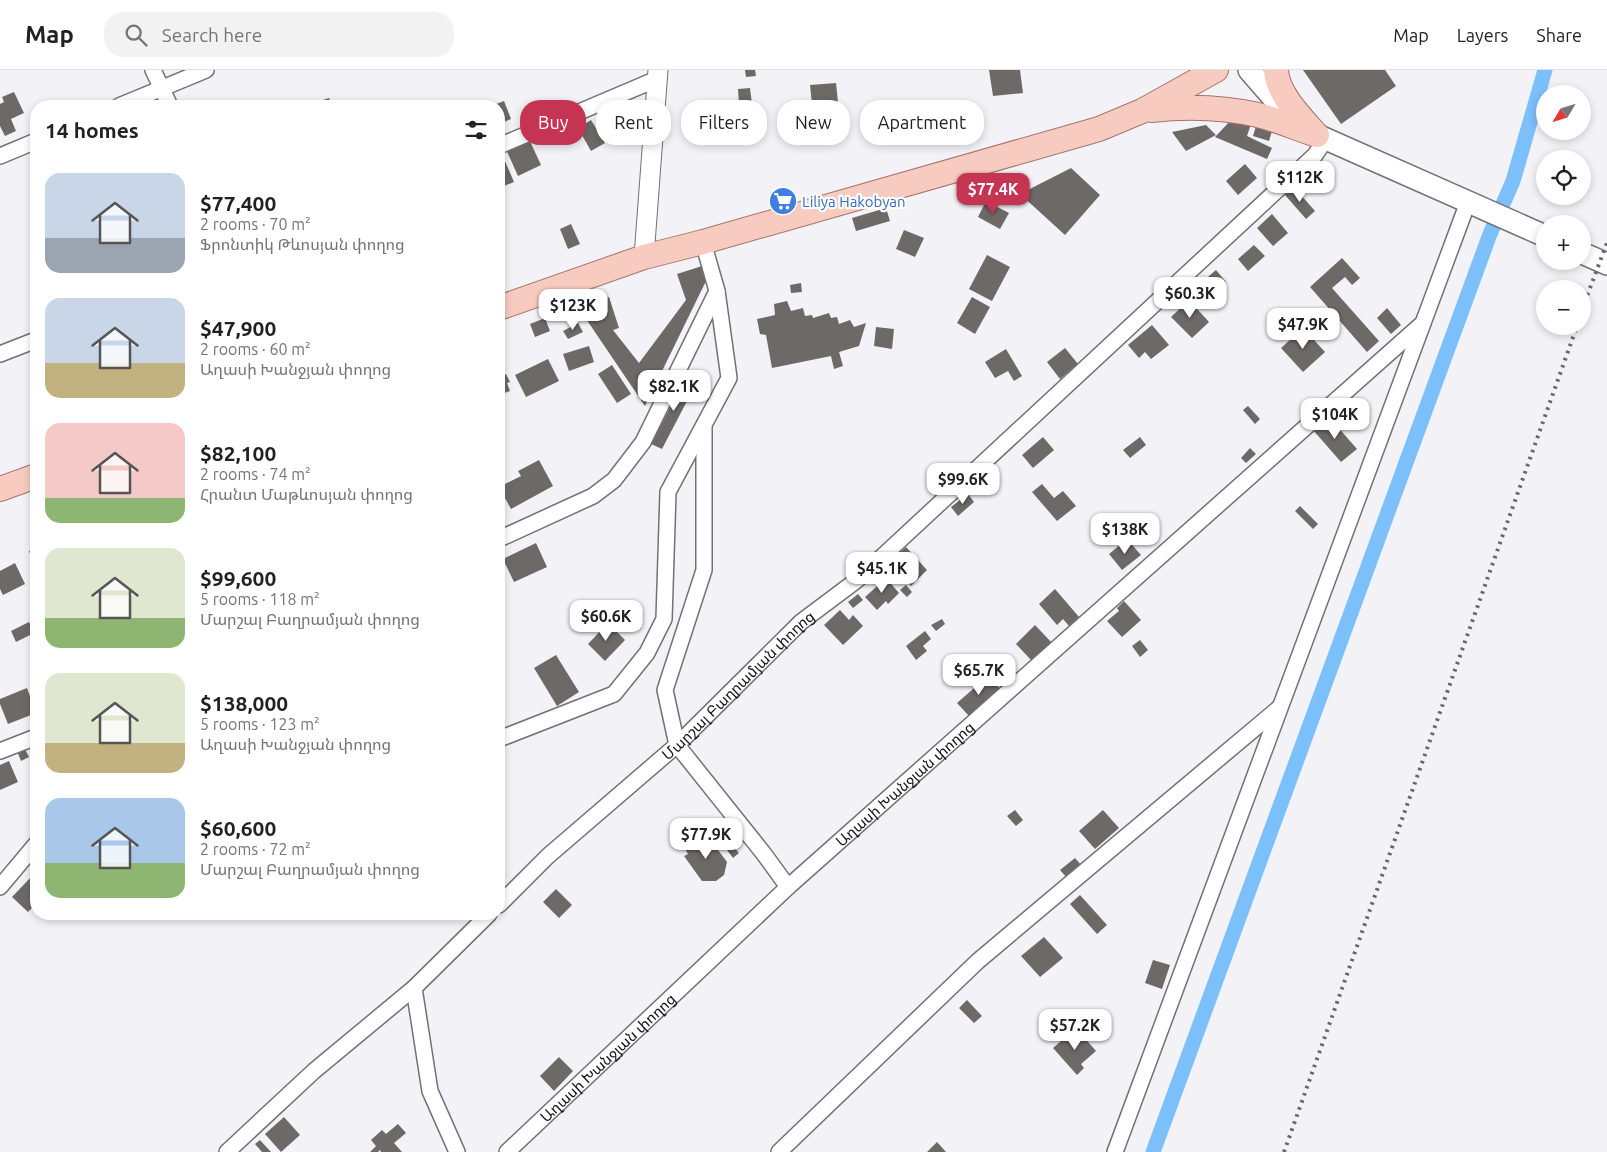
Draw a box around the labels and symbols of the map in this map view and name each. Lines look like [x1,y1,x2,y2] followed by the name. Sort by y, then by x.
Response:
[1536,85,1591,140] north arrow
[1265,160,1335,203] pin: $112K
[952,172,1034,215] pin: $77.4K
[768,186,798,216] supermarket icon: Liliya Hakobyan
[802,193,906,210] place label: Liliya Hakobyan
[1149,276,1231,319] pin: $60.3K
[538,288,608,331] pin: $123K
[1262,308,1344,350] pin: $47.9K
[633,370,715,412] pin: $82.1K
[1300,398,1370,440] pin: $104K
[922,462,1004,505] pin: $99.6K
[1090,512,1160,555] pin: $138K
[841,552,923,594] pin: $45.1K
[565,600,647,642] pin: $60.6K
[658,607,818,763] street label: Մարշալ Բաղրամյան փողոց
[938,654,1020,696] pin: $65.7K
[832,718,978,849] street label: Աղասի Խանջյան փողոց
[665,818,747,860] pin: $77.9K
[536,990,679,1125] street label: Աղասի Խանջյան փողոց
[1034,1008,1116,1051] pin: $57.2K

